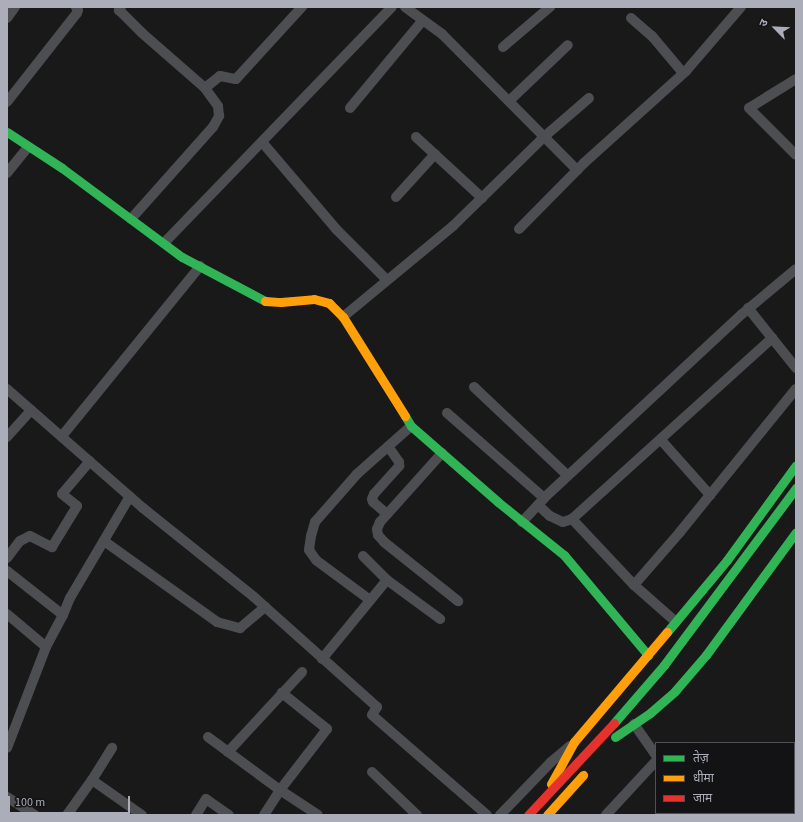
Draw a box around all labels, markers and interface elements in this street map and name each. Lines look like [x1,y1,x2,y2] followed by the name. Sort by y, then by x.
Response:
[755,8,795,48] north arrow
[755,17,772,29] text: उ
[655,742,795,814] legend
[693,750,709,767] text: तेज़
[693,770,714,787] text: धीमा
[10,788,132,814] scale bar
[693,790,712,807] text: जाम
[15,794,45,811] text: 100 m

